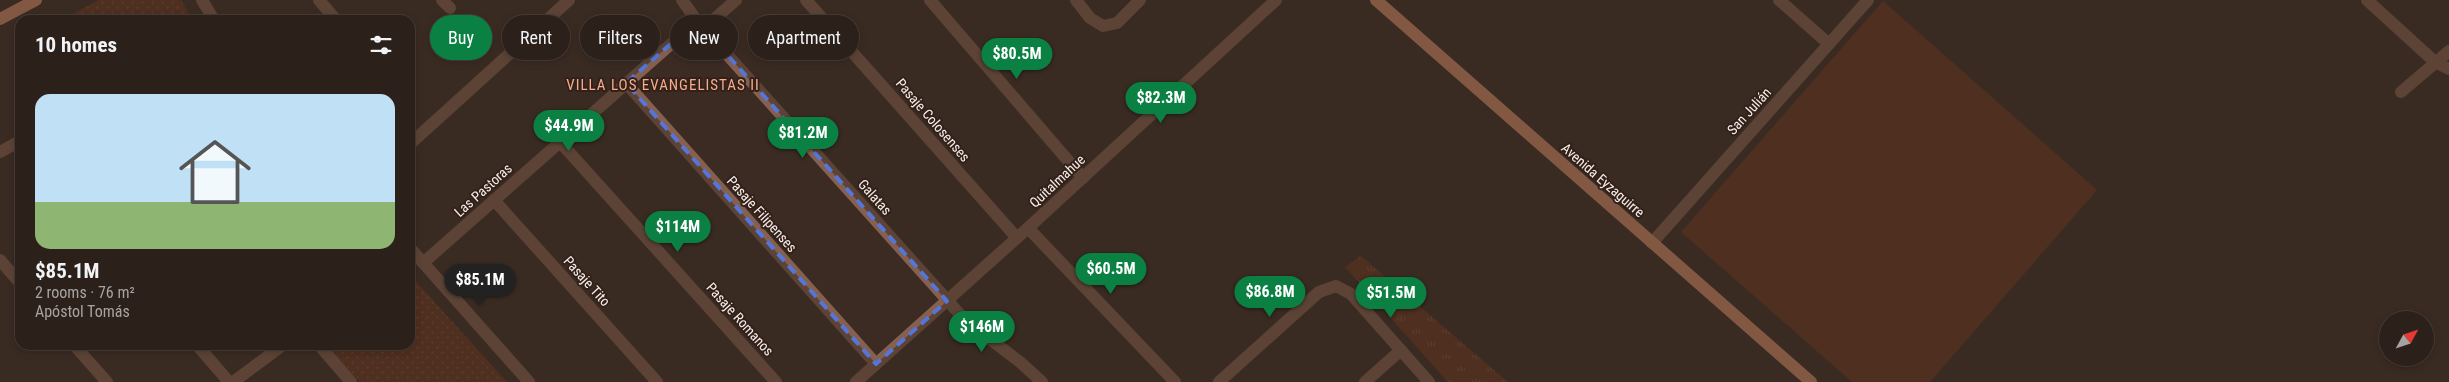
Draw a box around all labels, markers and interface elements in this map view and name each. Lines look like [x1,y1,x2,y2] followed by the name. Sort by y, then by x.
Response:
[430,15,492,60] chip: Buy
[502,15,570,60] chip: Rent
[580,15,660,60] chip: Filters
[670,15,738,60] chip: New
[748,15,859,60] chip: Apartment
[367,31,395,59] icon: filters
[35,33,117,57] text: 10 homes
[976,38,1058,80] pin: $80.5M
[992,44,1042,63] text: $80.5M
[893,75,973,165] street label: Pasaje Colosenses
[566,76,760,94] district label: VILLA LOS EVANGELISTAS II
[1120,82,1202,124] pin: $82.3M
[1724,84,1774,138] street label: San Julián
[1136,88,1186,107] text: $82.3M
[528,110,610,152] pin: $44.9M
[544,116,594,135] text: $44.9M
[762,116,844,159] pin: $81.2M
[778,123,828,142] text: $81.2M
[170,127,260,217] icon: home
[1558,140,1648,221] street label: Avenida Eyzaguirre
[1026,151,1088,211] street label: Quitalmahue
[451,160,515,220] street label: Las Pastoras
[724,173,800,255] street label: Pasaje Filipenses
[855,176,895,218] street label: Galatas
[643,210,713,253] pin: $114M
[656,217,700,236] text: $114M
[1070,252,1152,295] pin: $60.5M
[560,253,614,309] street label: Pasaje Tito
[35,259,99,283] text: $85.1M
[1086,259,1136,278] text: $60.5M
[439,264,521,306] pin: $85.1M
[455,270,505,289] text: $85.1M
[1229,276,1311,318] pin: $86.8M
[1350,276,1432,319] pin: $51.5M
[703,279,777,359] street label: Pasaje Romanos
[1245,282,1295,301] text: $86.8M
[35,283,135,302] text: 2 rooms · 76 m²
[1366,283,1416,302] text: $51.5M
[35,302,130,321] text: Apóstol Tomás
[947,310,1017,353] pin: $146M
[2379,311,2434,366] north arrow
[2379,311,2434,366] map controls
[960,317,1004,336] text: $146M

